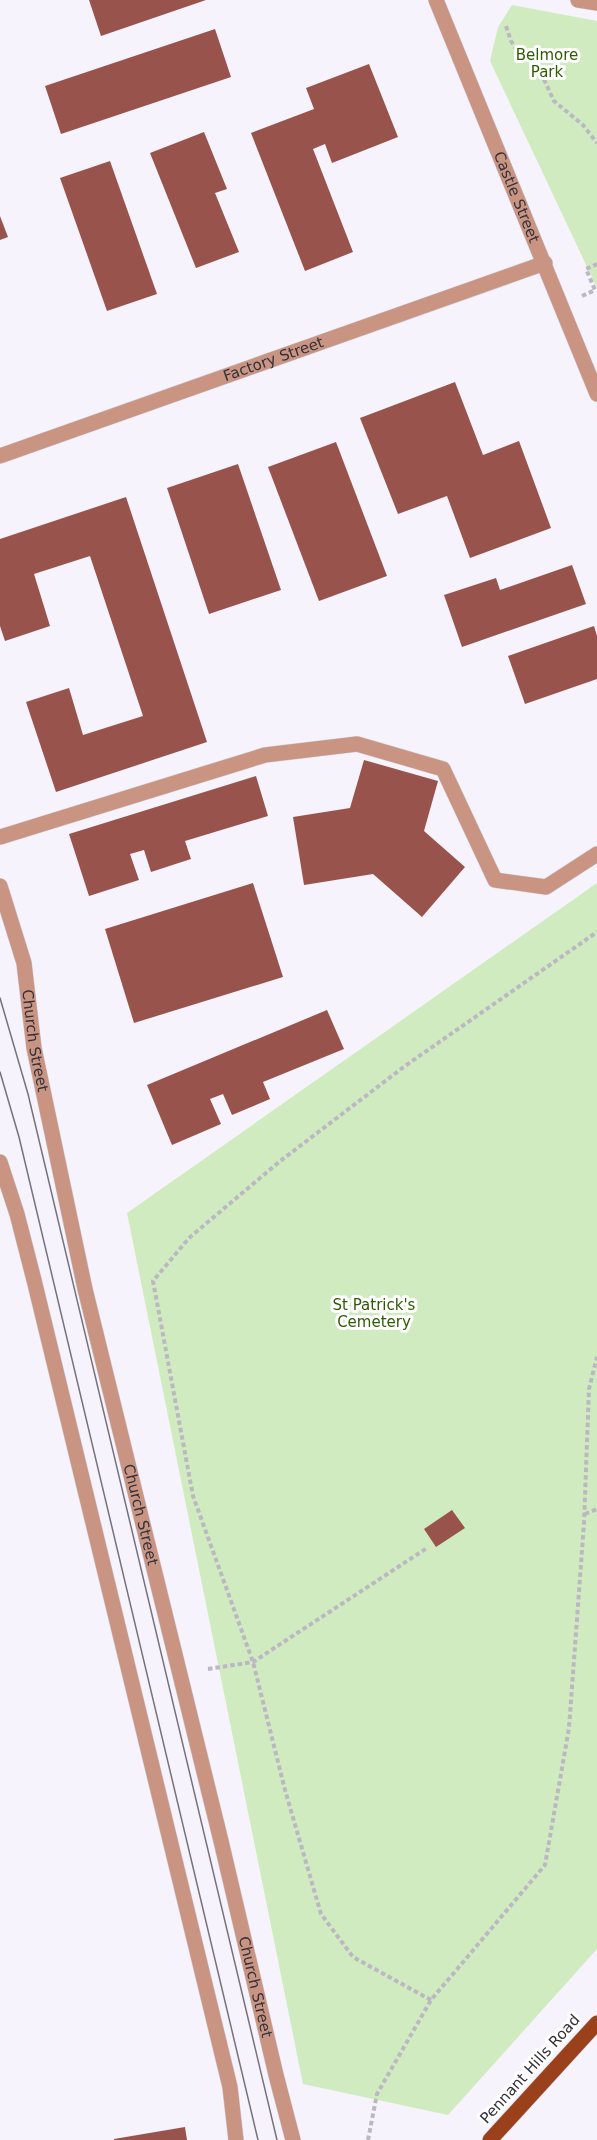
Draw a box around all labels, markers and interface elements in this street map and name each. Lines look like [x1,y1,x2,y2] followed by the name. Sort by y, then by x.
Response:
[516,46,578,81] park label: Belmore Park
[490,149,543,246] street label: Castle Street
[221,333,326,385] street label: Factory Street
[18,988,52,1094] street label: Church Street
[333,1296,416,1331] park label: St Patrick's Cemetery
[119,1462,162,1567] street label: Church Street
[235,1934,276,2039] street label: Church Street
[476,2011,584,2127] street label: Pennant Hills Road

